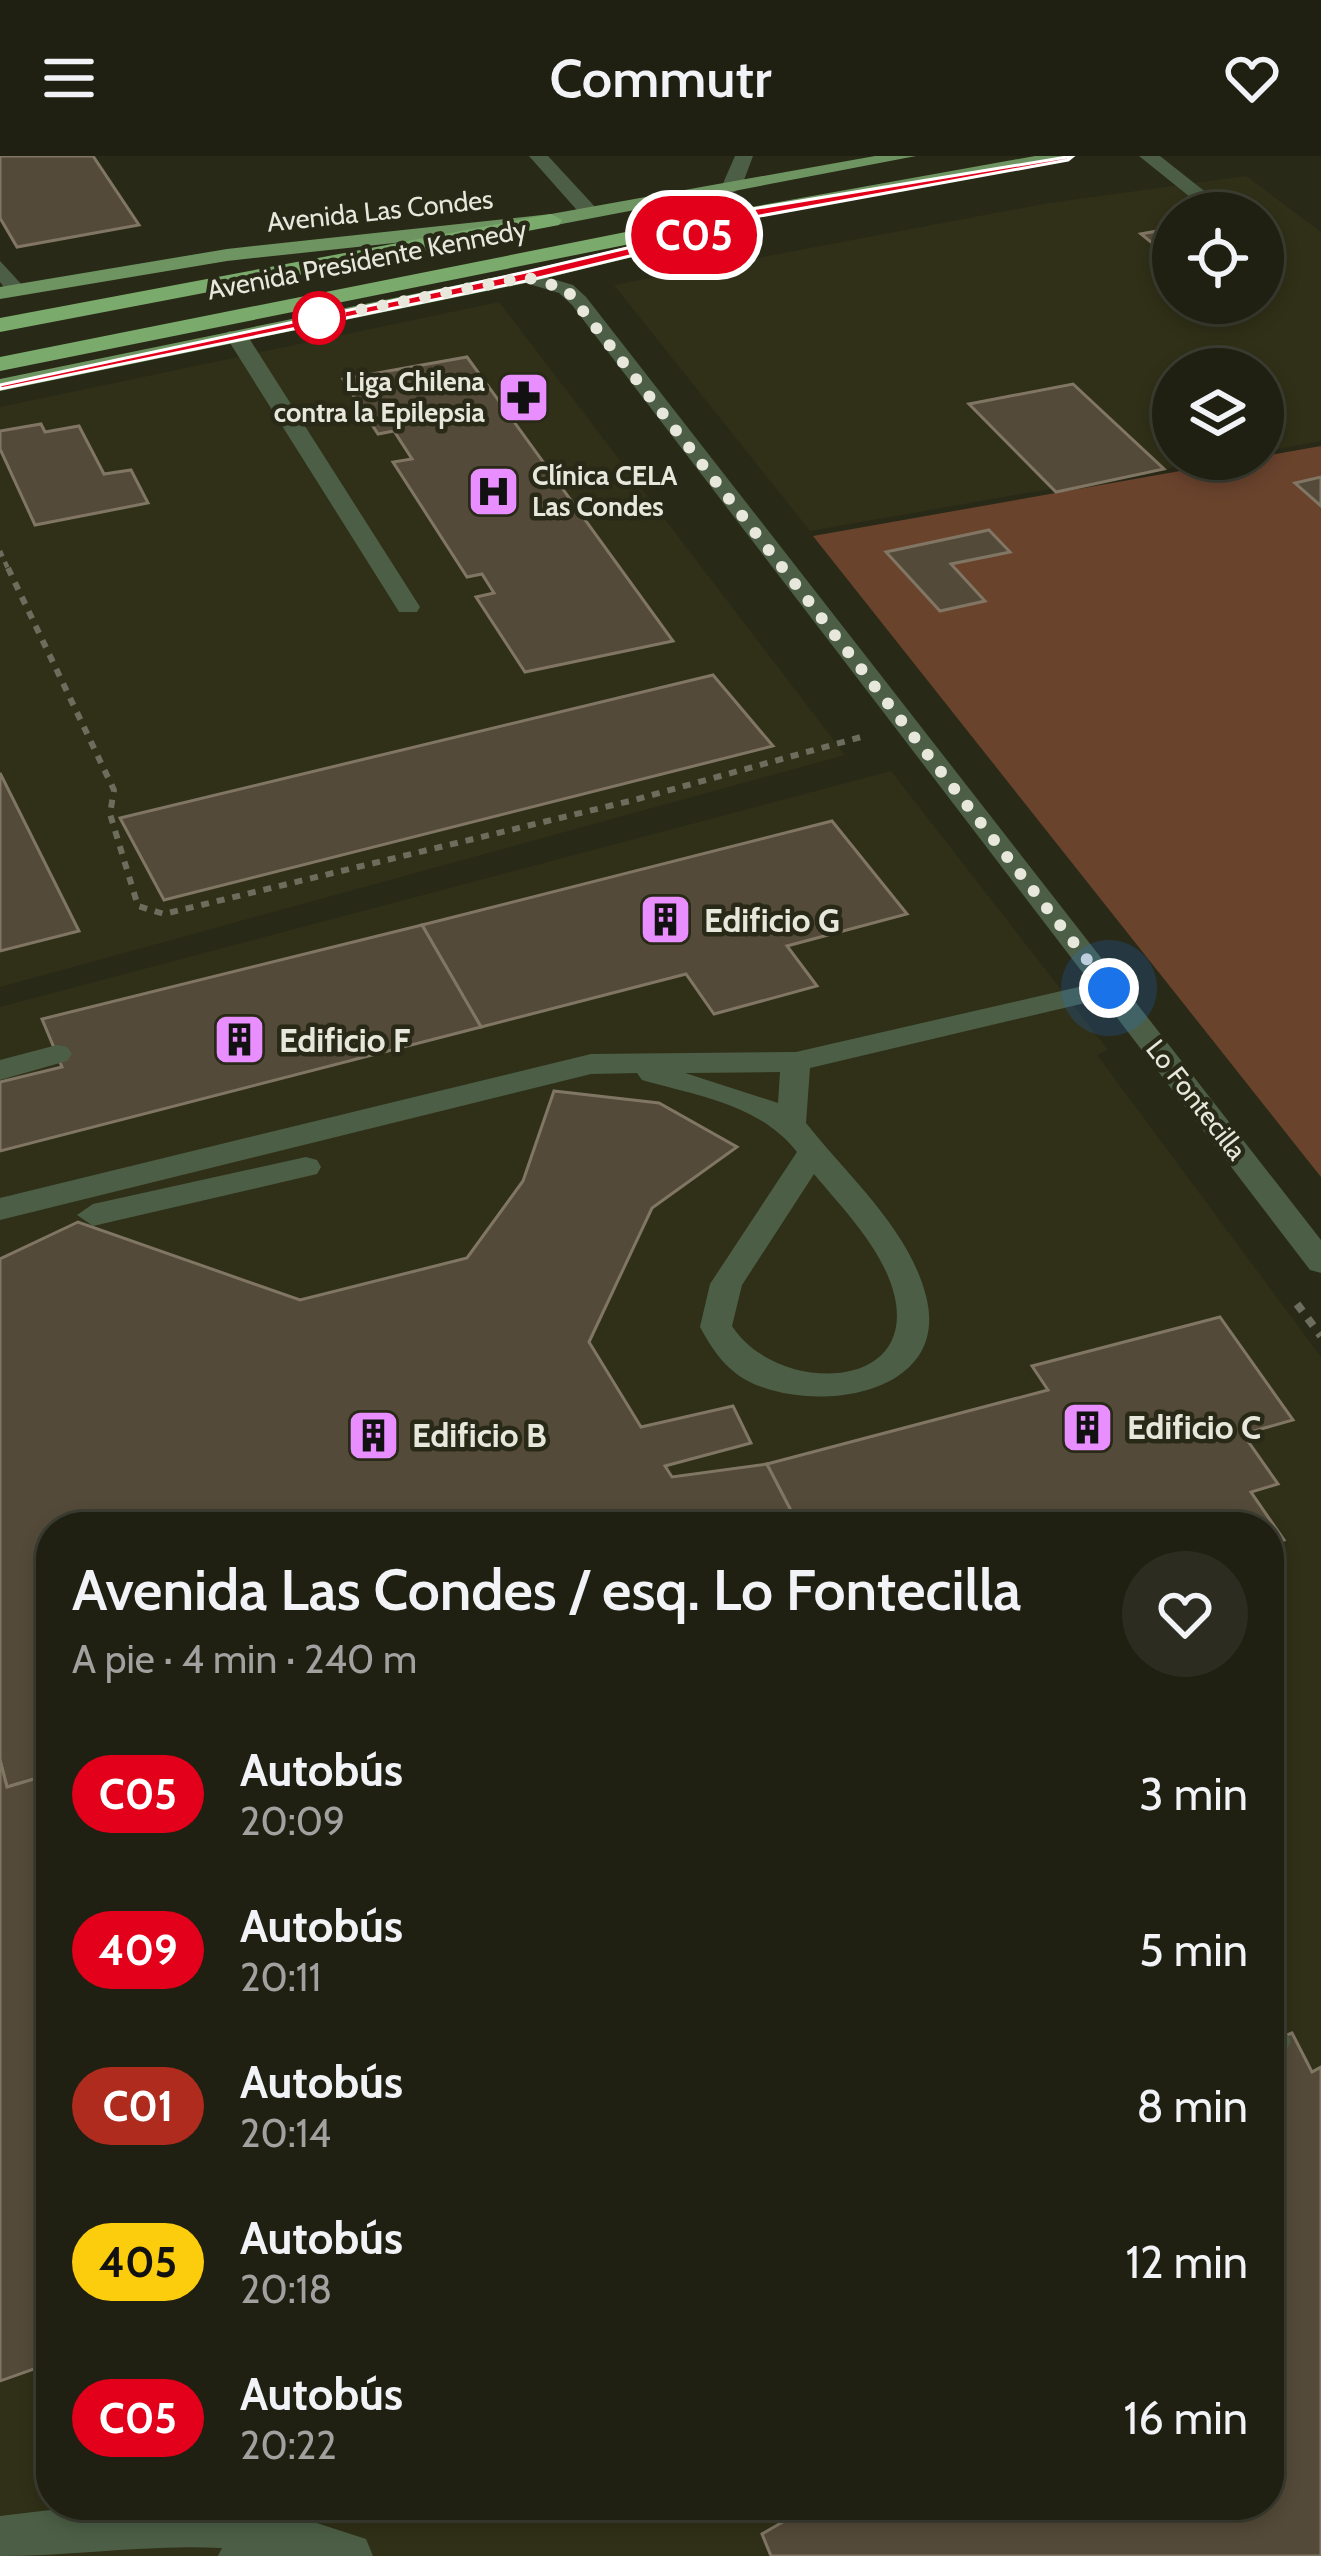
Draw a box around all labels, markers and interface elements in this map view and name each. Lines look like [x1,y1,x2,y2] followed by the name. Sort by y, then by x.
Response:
[36,45,102,111] icon: menu
[549,45,772,111] text: Commutr
[1219,45,1285,111] icon: heart
[265,182,495,239] street label: Avenida Las Condes
[1152,192,1284,480] map controls
[1152,192,1284,324] button: locate
[625,196,763,274] line badge: C05
[655,209,733,261] text: C05
[204,212,530,307] street label: Avenida Presidente Kennedy
[294,293,344,343] unlabelled marker
[1152,348,1284,480] button: layers
[274,365,486,429] place label: Liga Chilena contra la Epilepsia
[496,370,552,426] pharmacy icon: Liga Chilena contra la Epilepsia
[532,459,677,523] place label: Clínica CELA Las Condes
[465,464,521,520] hospital icon: Clínica CELA Las Condes
[637,892,693,948] building icon: Edificio G
[704,900,840,940] place label: Edificio G
[1079,958,1139,1018] your location
[212,1012,268,1068] building icon: Edificio F
[279,1020,410,1060] place label: Edificio F
[1139,1033,1254,1166] street label: Lo Fontecilla
[1060,1399,1116,1455] building icon: Edificio C
[345,1407,401,1463] building icon: Edificio B
[1127,1407,1261,1447] place label: Edificio C
[412,1415,547,1455] place label: Edificio B
[1122,1551,1248,1677] button: heart
[72,1555,1021,1624] text: Avenida Las Condes / esq. Lo Fontecilla
[72,1635,417,1683] text: A pie · 4 min · 240 m
[240,1743,403,1797] text: Autobús
[1139,1767,1248,1821] text: 3 min
[99,1768,177,1820] text: C05
[240,1797,345,1845] text: 20:09
[240,1899,403,1953] text: Autobús
[1139,1923,1248,1977] text: 5 min
[98,1924,178,1976] text: 409
[240,1953,321,2001] text: 20:11
[240,2055,403,2109] text: Autobús
[1136,2079,1248,2133] text: 8 min
[103,2080,173,2132] text: C01
[240,2109,331,2157] text: 20:14
[240,2211,403,2265] text: Autobús
[1125,2235,1248,2289] text: 12 min
[99,2236,177,2288] text: 405
[240,2265,332,2313] text: 20:18
[240,2367,403,2421] text: Autobús
[1123,2391,1248,2445] text: 16 min
[99,2392,177,2444] text: C05
[240,2421,337,2469] text: 20:22

